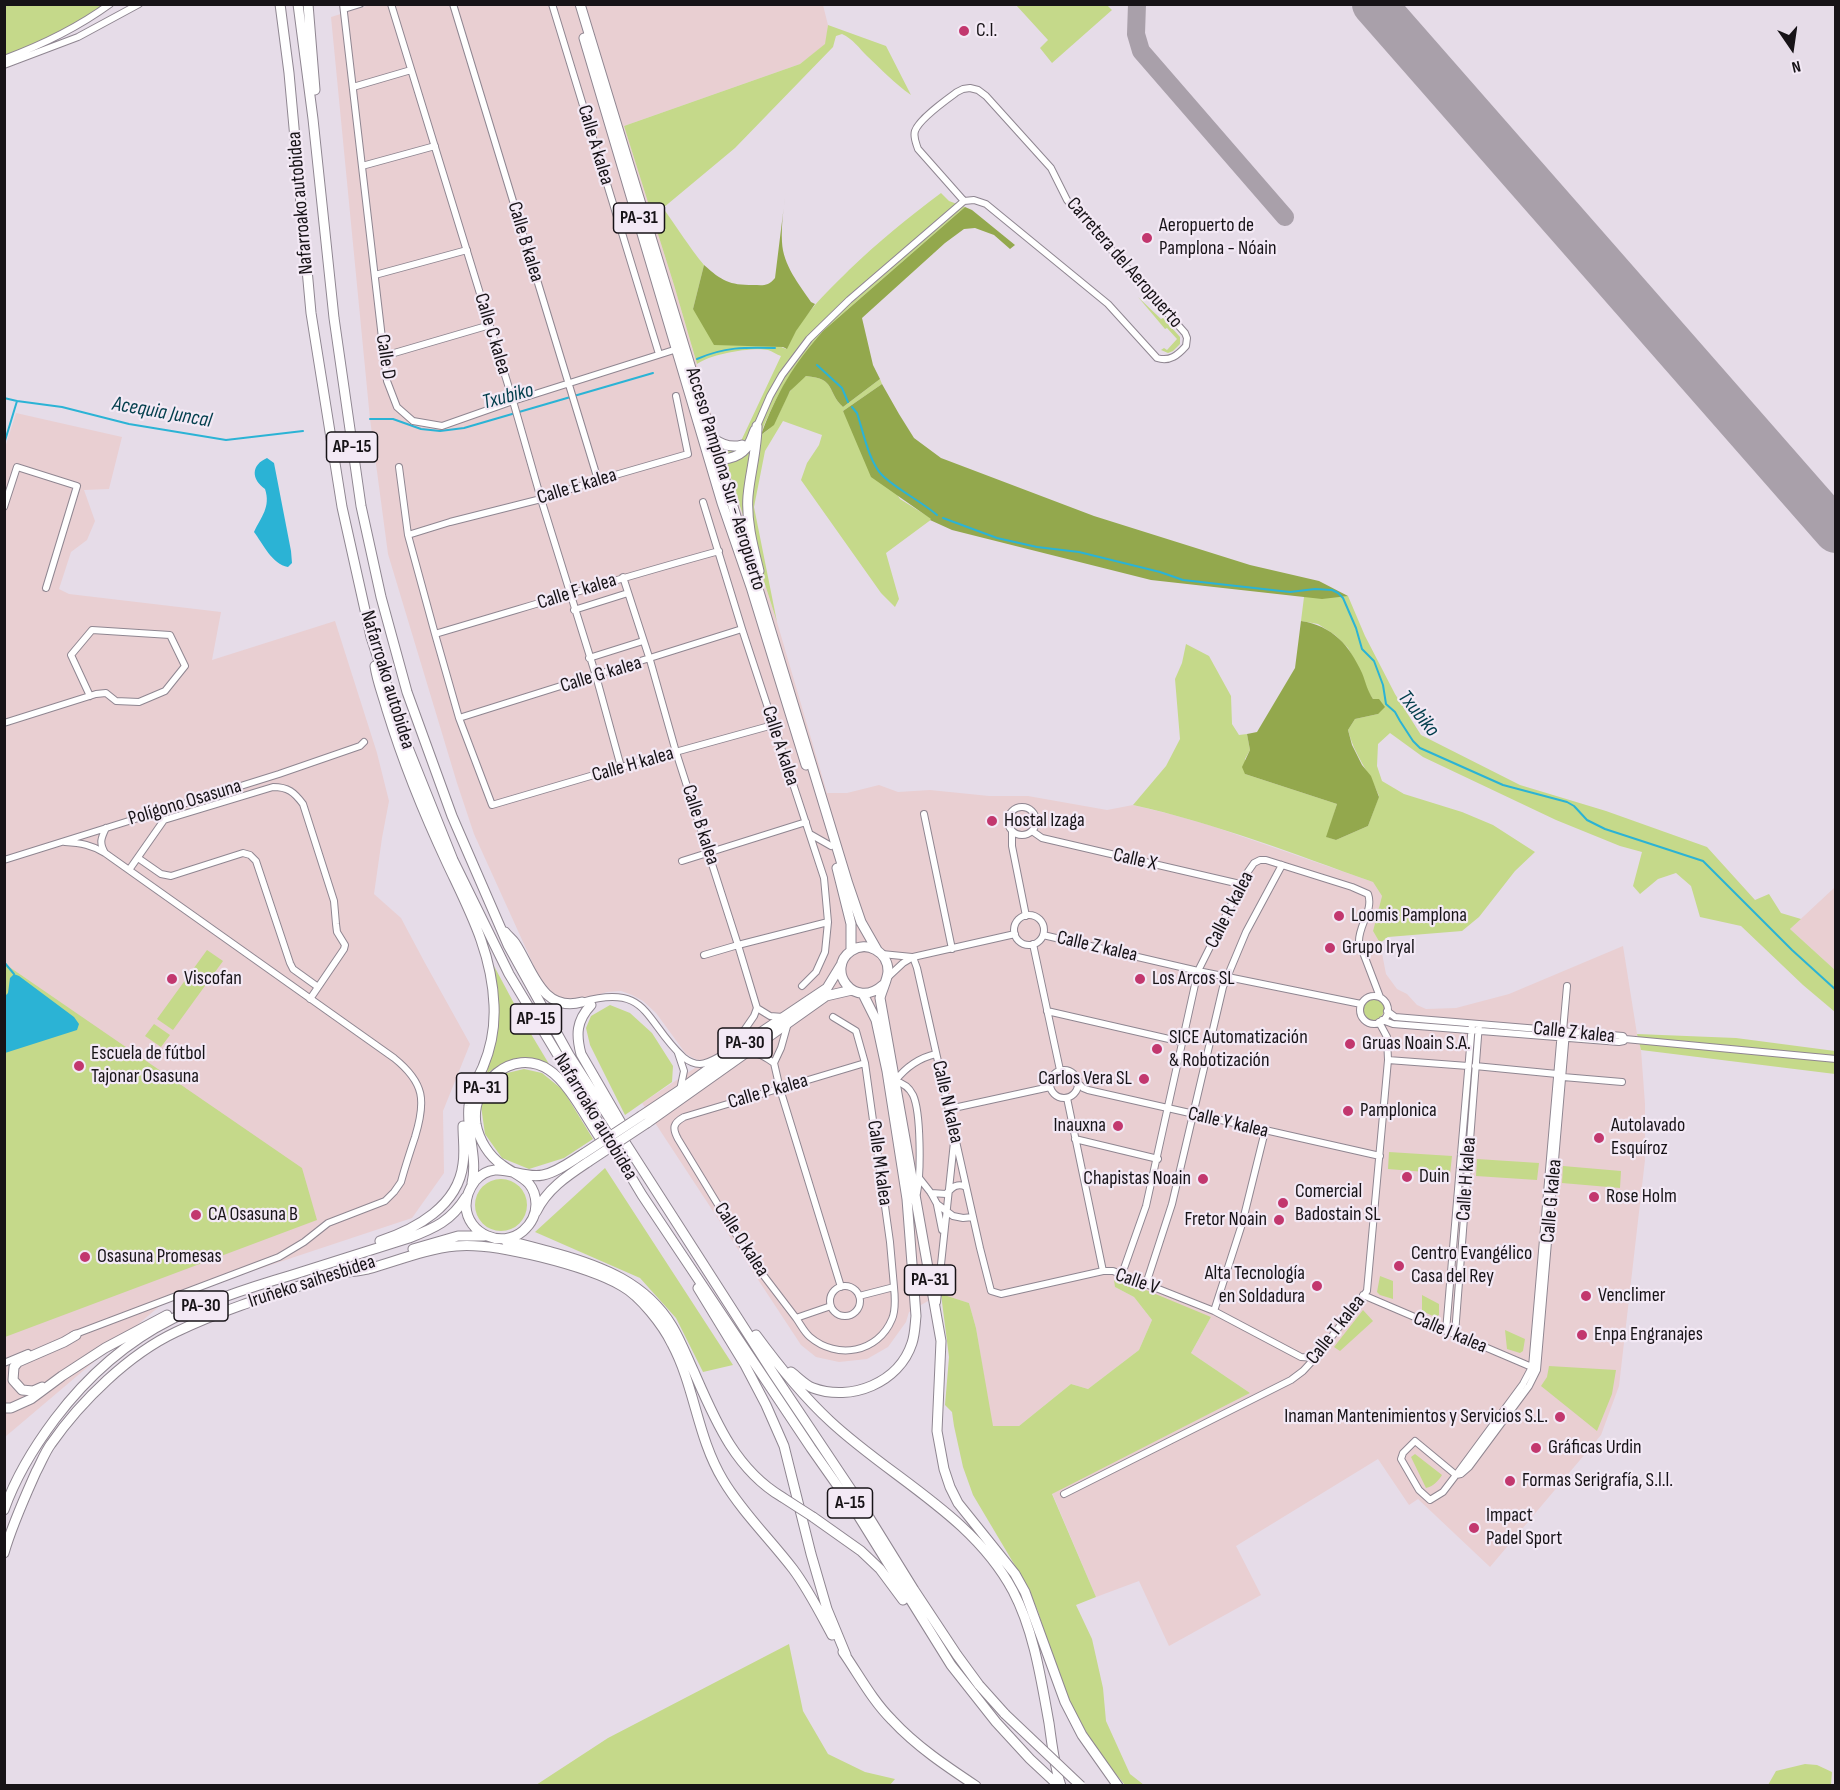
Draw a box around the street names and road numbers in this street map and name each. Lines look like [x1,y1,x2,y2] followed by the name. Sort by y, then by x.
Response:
[571,102,619,188] street label: Calle A kalea
[283,130,319,276] street label: Nafarroako autobidea
[1061,193,1187,333] street label: Carretera del Aeropuerto
[501,199,549,285] street label: Calle B kalea
[614,203,664,233] road number: PA-31
[468,291,516,377] street label: Calle C kalea
[370,333,400,381] street label: Calle D
[680,365,770,593] street label: Acceso Pamplona Sur - Aeropuerto
[326,432,378,462] road number: AP-15
[534,464,620,510] street label: Calle E kalea
[534,569,620,615] street label: Calle F kalea
[355,608,419,752] street label: Nafarroako autobidea
[557,651,645,699] street label: Calle G kalea
[756,703,804,789] street label: Calle A kalea
[589,742,677,788] street label: Calle H kalea
[126,774,244,832] street label: Polígono Osasuna
[676,782,724,868] street label: Calle B kalea
[1111,843,1159,877] street label: Calle X
[1200,868,1260,952] street label: Calle R kalea
[1054,926,1140,968] street label: Calle Z kalea
[510,1004,562,1034] road number: AP-15
[1532,1017,1616,1049] street label: Calle Z kalea
[718,1028,772,1058] road number: PA-30
[548,1049,642,1185] street label: Nafarroako autobidea
[926,1058,968,1146] street label: Calle N kalea
[725,1069,811,1115] street label: Calle P kalea
[456,1073,508,1103] road number: PA-31
[1185,1102,1271,1144] street label: Calle Y kalea
[861,1119,897,1207] street label: Calle M kalea
[1452,1136,1482,1222] street label: Calle H kalea
[1536,1158,1568,1244] street label: Calle G kalea
[708,1198,774,1282] street label: Calle O kalea
[246,1250,378,1314] street label: Iruñeko saihesbidea
[1112,1263,1162,1301] street label: Calle V
[904,1265,956,1295] road number: PA-31
[1301,1290,1371,1370] street label: Calle T kalea
[174,1291,228,1321] road number: PA-30
[1410,1307,1490,1359] street label: Calle J kalea
[828,1488,872,1518] road number: A-15

